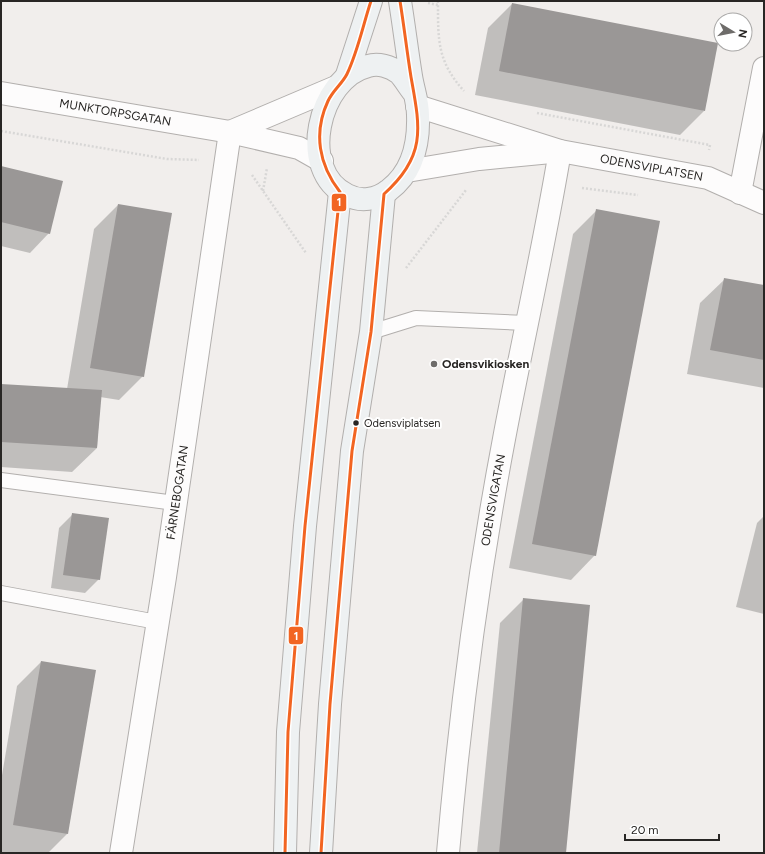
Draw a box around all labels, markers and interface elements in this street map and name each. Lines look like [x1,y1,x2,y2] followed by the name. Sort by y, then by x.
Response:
[713,12,753,52] north arrow
[735,28,749,39] text: N
[58,96,172,129] street label: MUNKTORPSGATAN
[599,151,704,184] street label: ODENSVIPLATSEN
[331,193,347,212] line badge: 1
[337,196,341,209] text: 1
[442,357,529,371] place label: Odensvikiosken
[429,359,439,369] marker: Odensvikiosken
[364,417,440,430] place label: Odensviplatsen
[351,418,361,428] marker: Odensviplatsen
[164,444,191,541] street label: FÄRNEBOGATAN
[478,453,508,547] street label: ODENSVIGATAN
[288,626,304,645] line badge: 1
[294,630,298,643] text: 1
[625,816,719,842] scale bar
[631,823,659,837] text: 20 m

